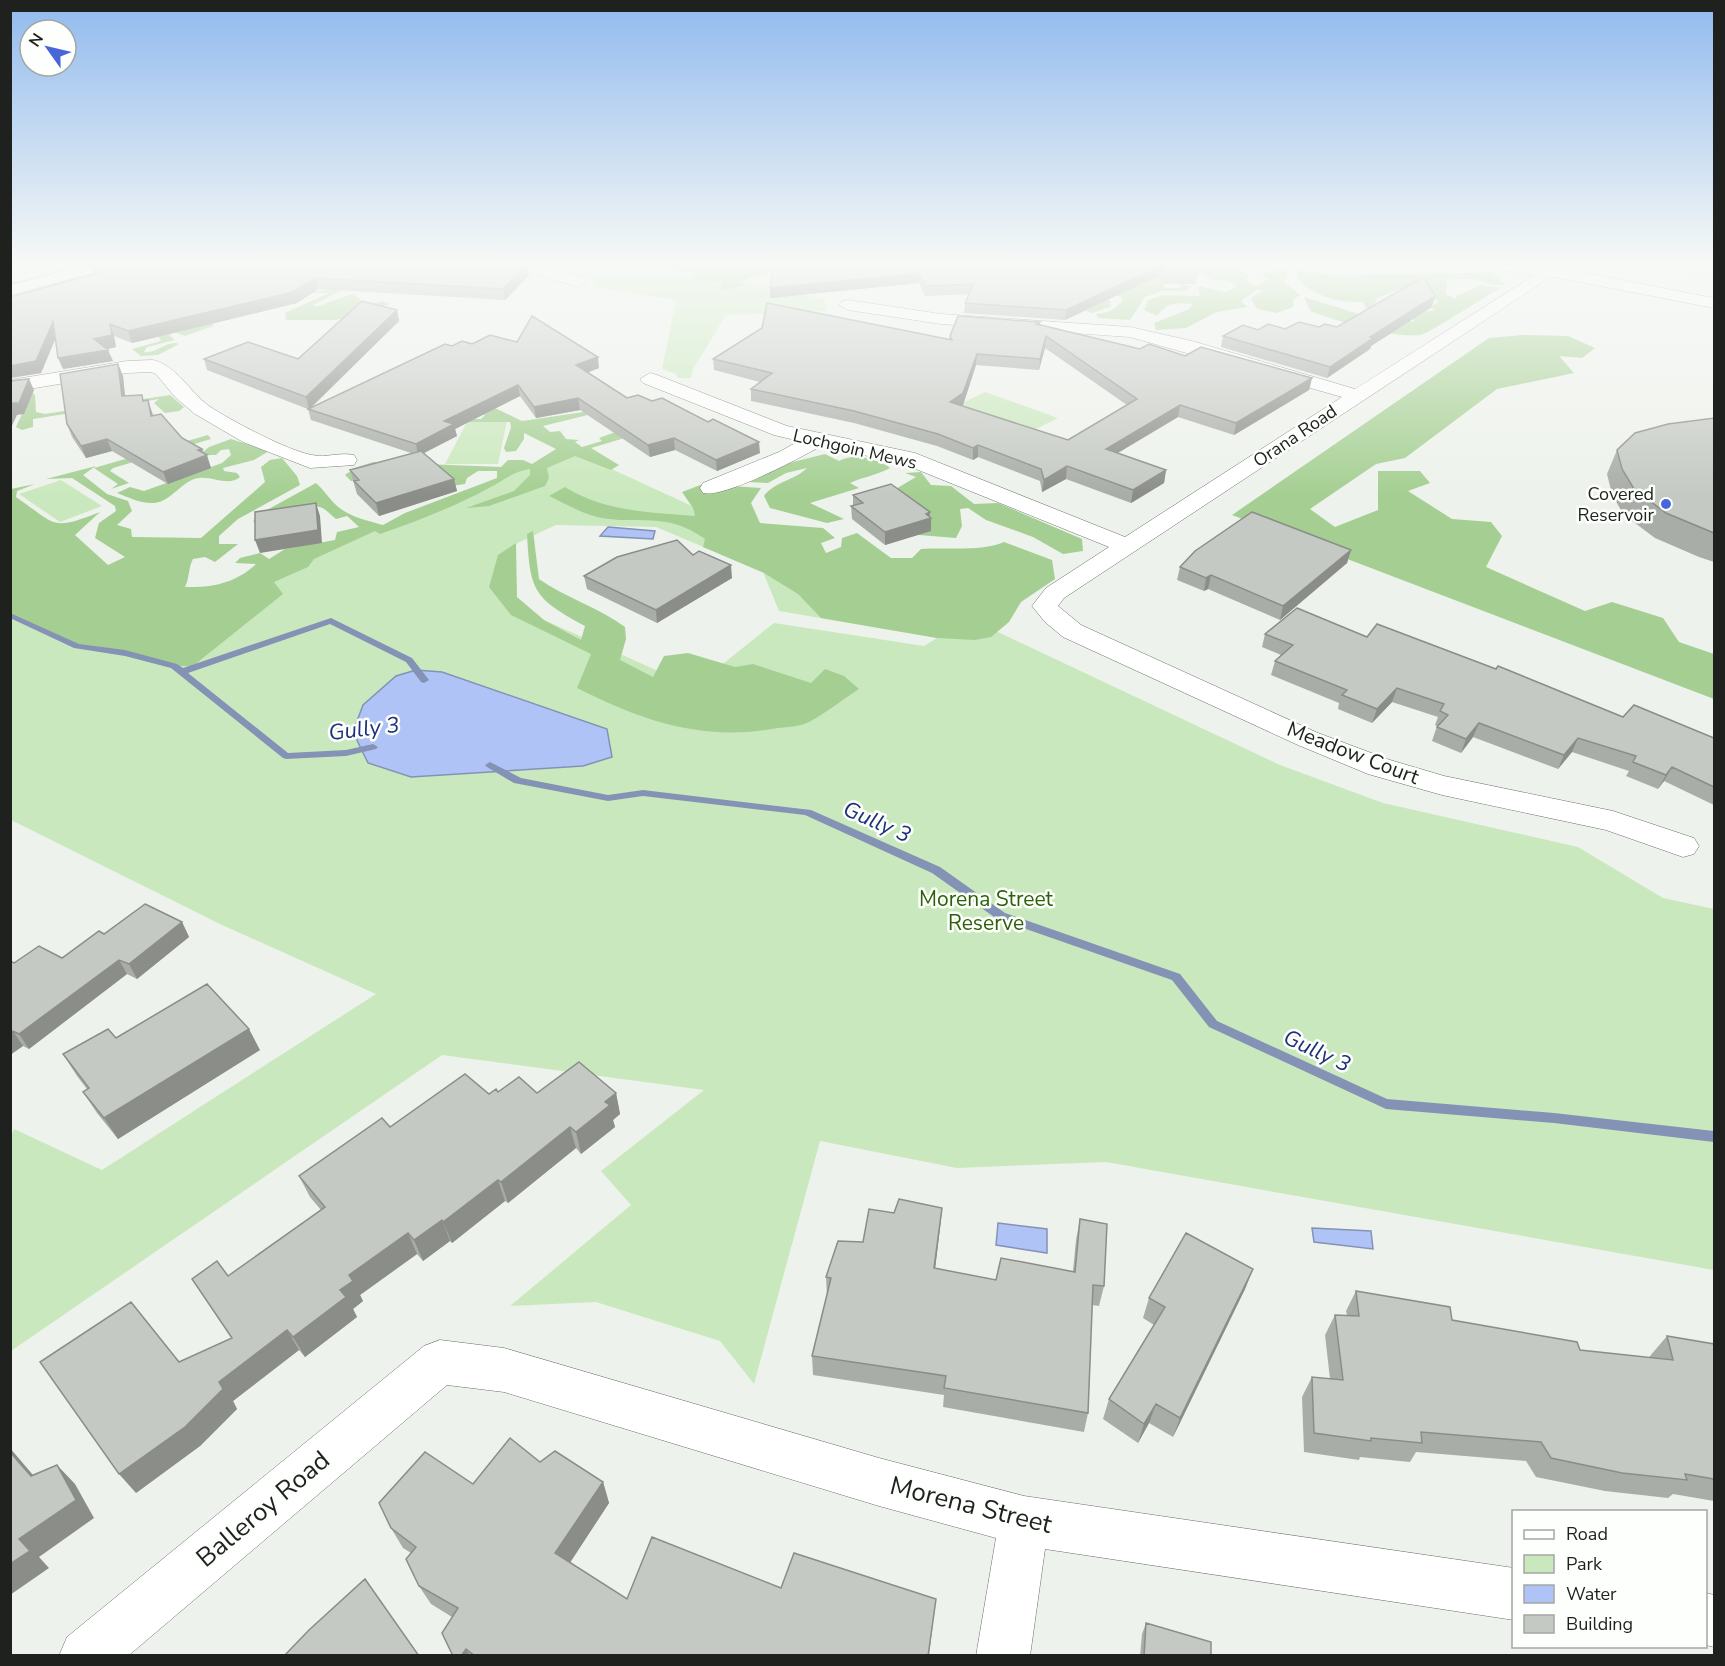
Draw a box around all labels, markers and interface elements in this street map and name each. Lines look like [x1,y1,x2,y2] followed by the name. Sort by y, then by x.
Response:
[18,18,78,78] north arrow
[24,29,49,51] text: N
[1249,399,1341,473] street label: Orana Road
[791,423,919,475] street label: Lochgoin Mews
[1578,482,1655,527] place label: Covered Reservoir
[1659,497,1673,511] marker: Covered Reservoir
[327,710,401,748] water label: Gully 3
[1283,715,1424,791] street label: Meadow Court
[838,794,916,850] water label: Gully 3
[919,885,1054,937] park label: Morena Street Reserve
[1278,1022,1356,1080] water label: Gully 3
[189,1443,337,1575] street label: Balleroy Road
[886,1468,1057,1542] street label: Morena Street
[1512,1510,1707,1648] legend
[1566,1522,1608,1546] text: Road
[1566,1552,1603,1576] text: Park
[1566,1582,1617,1606] text: Water
[1566,1612,1633,1636] text: Building

